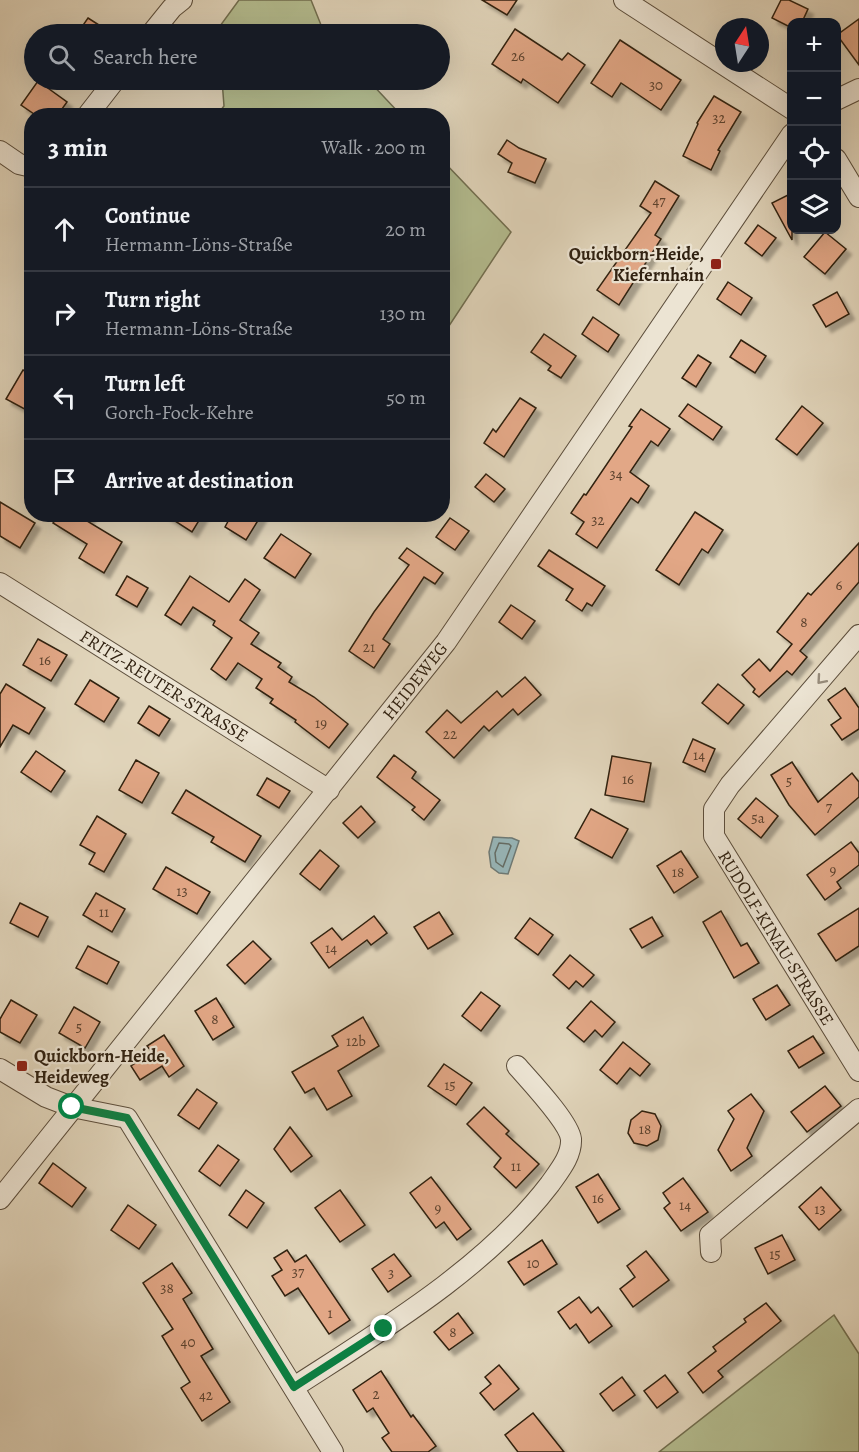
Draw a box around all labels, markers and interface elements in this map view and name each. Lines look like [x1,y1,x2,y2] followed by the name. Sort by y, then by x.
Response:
[715,18,769,72] north arrow
[787,18,841,234] map controls
[787,18,841,72] button: +
[24,24,450,90] search box
[45,41,78,74] icon: search
[93,42,198,72] text: Search here
[511,46,525,66] house number: 26
[787,72,841,126] button: −
[649,75,663,95] house number: 30
[712,108,726,128] house number: 32
[787,126,841,180] button: locate
[48,130,108,165] text: 3 min
[322,134,426,161] text: Walk · 200 m
[787,180,841,234] button: layers
[652,191,666,211] house number: 47
[105,201,190,231] text: Continue
[48,213,81,246] icon: ahead
[385,216,426,243] text: 20 m
[105,231,293,258] text: Hermann-Löns-Straße
[569,242,704,287] place label: Quickborn-Heide, Kiefernhain
[709,257,723,271] marker: Quickborn-Heide, Kiefernhain
[105,285,201,315] text: Turn right
[48,297,81,330] icon: right
[380,300,426,327] text: 130 m
[105,315,293,342] text: Hermann-Löns-Straße
[105,369,185,399] text: Turn left
[48,381,81,414] icon: left
[386,384,426,411] text: 50 m
[105,399,254,426] text: Gorch-Fock-Kehre
[609,464,623,484] house number: 34
[48,465,81,498] icon: arrive
[105,466,294,496] text: Arrive at destination
[591,510,605,530] house number: 32
[836,575,843,595] house number: 6
[800,612,808,632] house number: 8
[75,624,253,748] street label: FRITZ-REUTER-STRASSE
[363,637,375,657] house number: 21
[377,637,453,725] street label: HEIDEWEG
[39,650,51,670] house number: 16
[817,673,828,683] one-way arrow
[315,713,327,733] house number: 19
[443,724,457,744] house number: 22
[693,745,705,765] house number: 14
[622,769,634,789] house number: 16
[786,771,792,791] house number: 5
[826,797,833,817] house number: 7
[751,808,765,828] house number: 5a
[712,846,840,1030] street label: RUDOLF-KINAU-STRASSE
[830,860,837,880] house number: 9
[672,862,684,882] house number: 18
[176,881,188,901] house number: 13
[99,902,109,922] house number: 11
[325,938,337,958] house number: 14
[211,1009,219,1029] house number: 8
[76,1017,82,1037] house number: 5
[346,1031,366,1051] house number: 12b
[34,1044,169,1089] place label: Quickborn-Heide, Heideweg
[15,1059,29,1073] marker: Quickborn-Heide, Heideweg
[444,1075,456,1095] house number: 15
[58,1093,84,1119] route start
[639,1119,651,1139] house number: 18
[511,1156,521,1176] house number: 11
[592,1188,604,1208] house number: 16
[679,1195,691,1215] house number: 14
[435,1198,442,1218] house number: 9
[814,1199,826,1219] house number: 13
[769,1244,781,1264] house number: 15
[526,1253,540,1273] house number: 10
[292,1262,305,1282] house number: 37
[388,1263,394,1283] house number: 3
[160,1278,174,1298] house number: 38
[327,1303,333,1323] house number: 1
[370,1315,396,1341] route end
[449,1322,457,1342] house number: 8
[181,1332,195,1352] house number: 40
[372,1384,380,1404] house number: 2
[199,1385,213,1405] house number: 42

